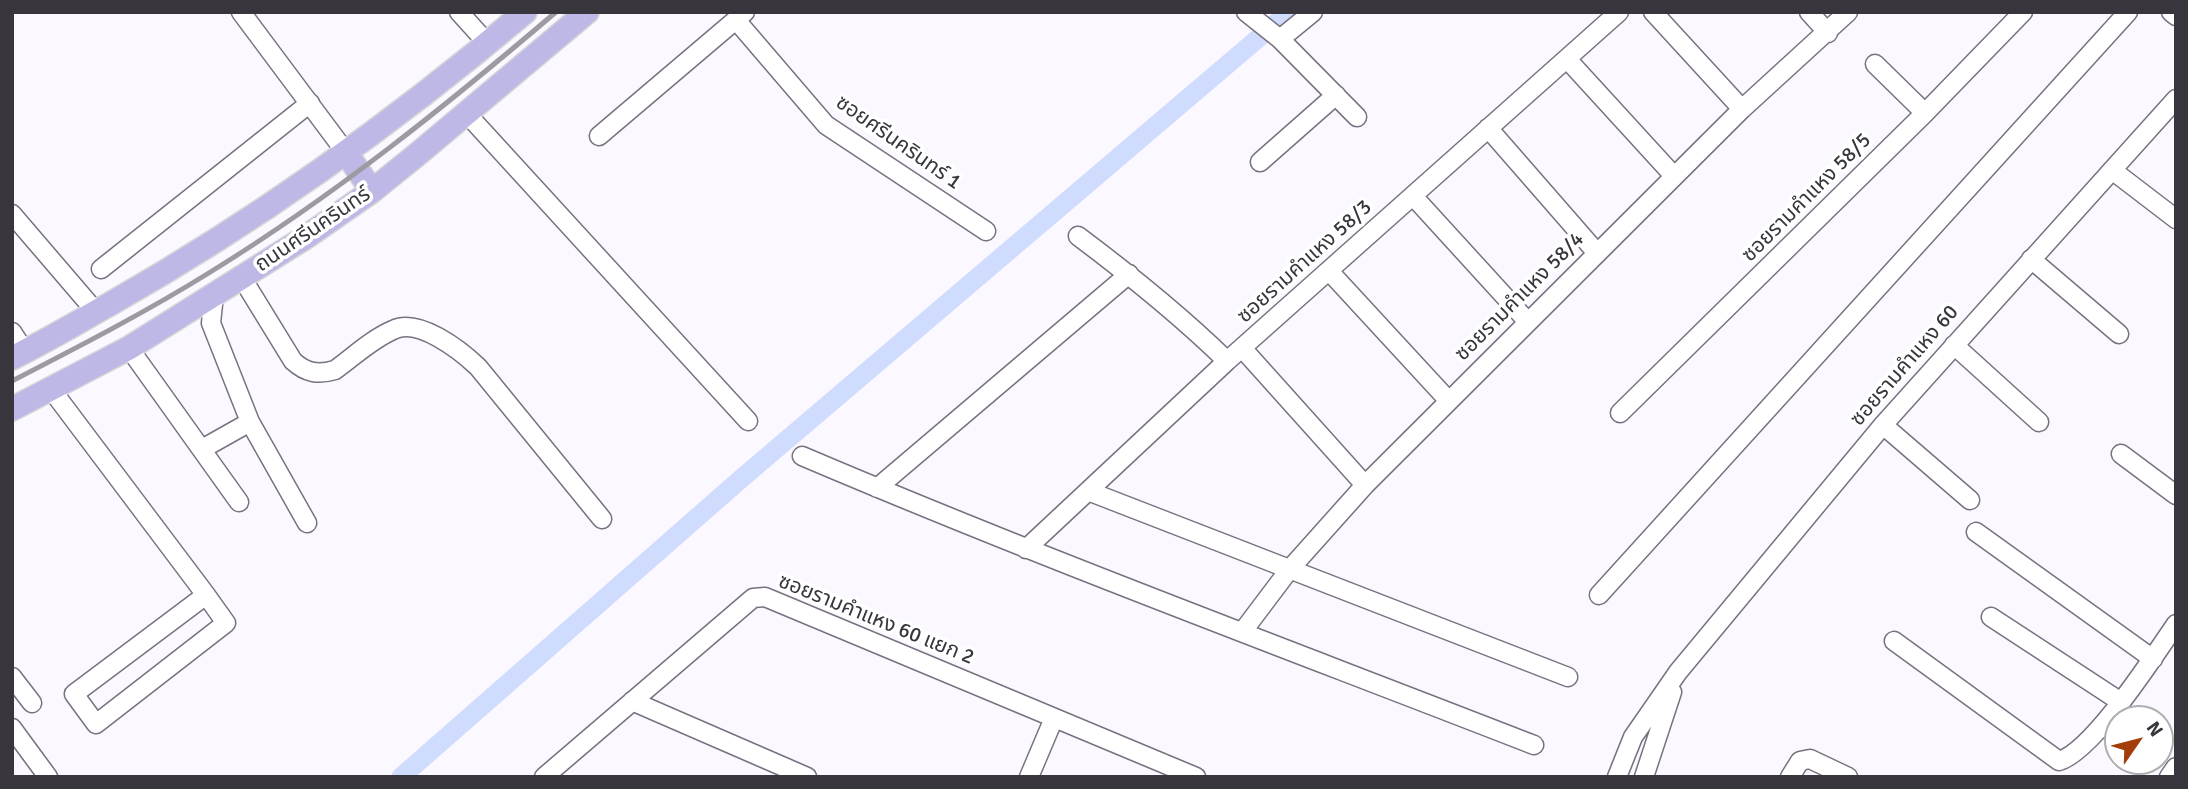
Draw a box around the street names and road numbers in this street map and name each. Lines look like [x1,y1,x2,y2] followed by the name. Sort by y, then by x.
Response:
[830,90,966,196] street label: ซอยศรีนครินทร์ 1
[1737,128,1877,268] street label: ซอยรามคำแหง 58/5
[251,182,375,278] street label: ถนนศรีนครินทร์
[1233,195,1377,329] street label: ซอยรามคำแหง 58/3
[1450,227,1590,367] street label: ซอยรามคำแหง 58/4
[1846,300,1964,432] street label: ซอยรามคำแหง 60
[774,569,978,671] street label: ซอยรามคำแหง 60 แยก 2

